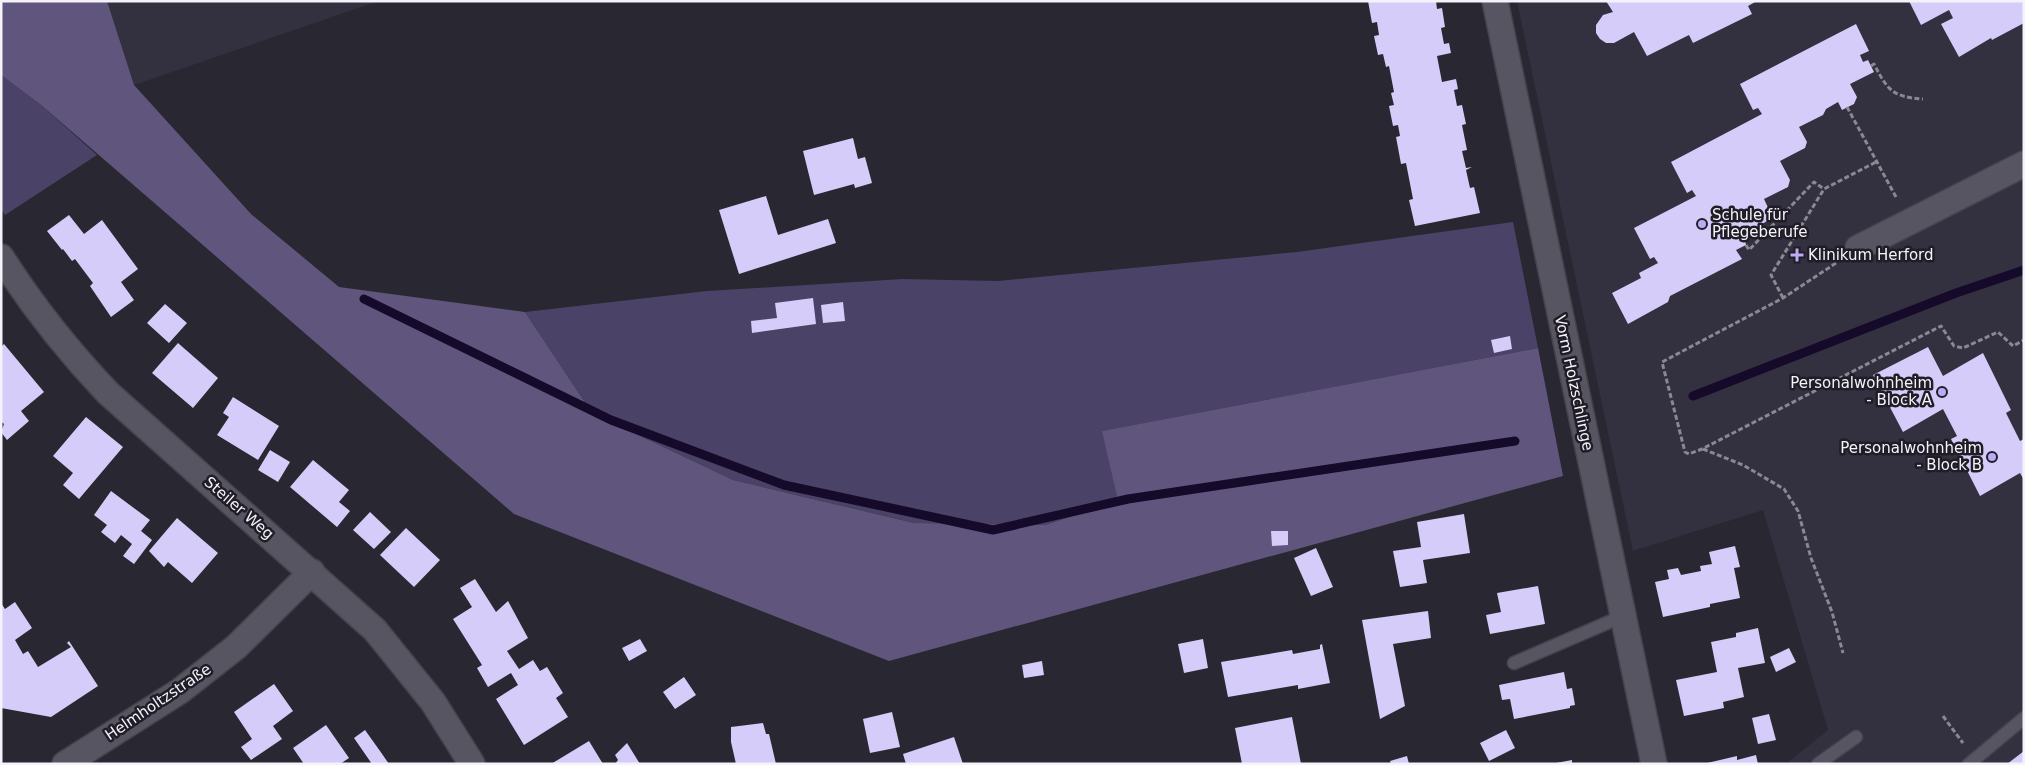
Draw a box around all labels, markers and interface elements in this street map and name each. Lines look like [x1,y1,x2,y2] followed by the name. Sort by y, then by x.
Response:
[1712,206,1807,241] place label: Schule für Pflegeberufe
[1696,218,1708,230] marker: Schule für Pflegeberufe
[1808,246,1934,264] place label: Klinikum Herford
[1790,248,1804,262] marker: Klinikum Herford
[1551,314,1597,452] street label: Vorm Holzschlinge
[1790,374,1933,409] place label: Personalwohnheim - Block A
[1936,386,1948,398] marker: Personalwohnheim - Block A
[1840,439,1982,474] place label: Personalwohnheim - Block B
[1986,451,1998,463] marker: Personalwohnheim - Block B
[201,473,277,543] street label: Steiler Weg
[102,660,214,744] street label: Helmholtzstraße

